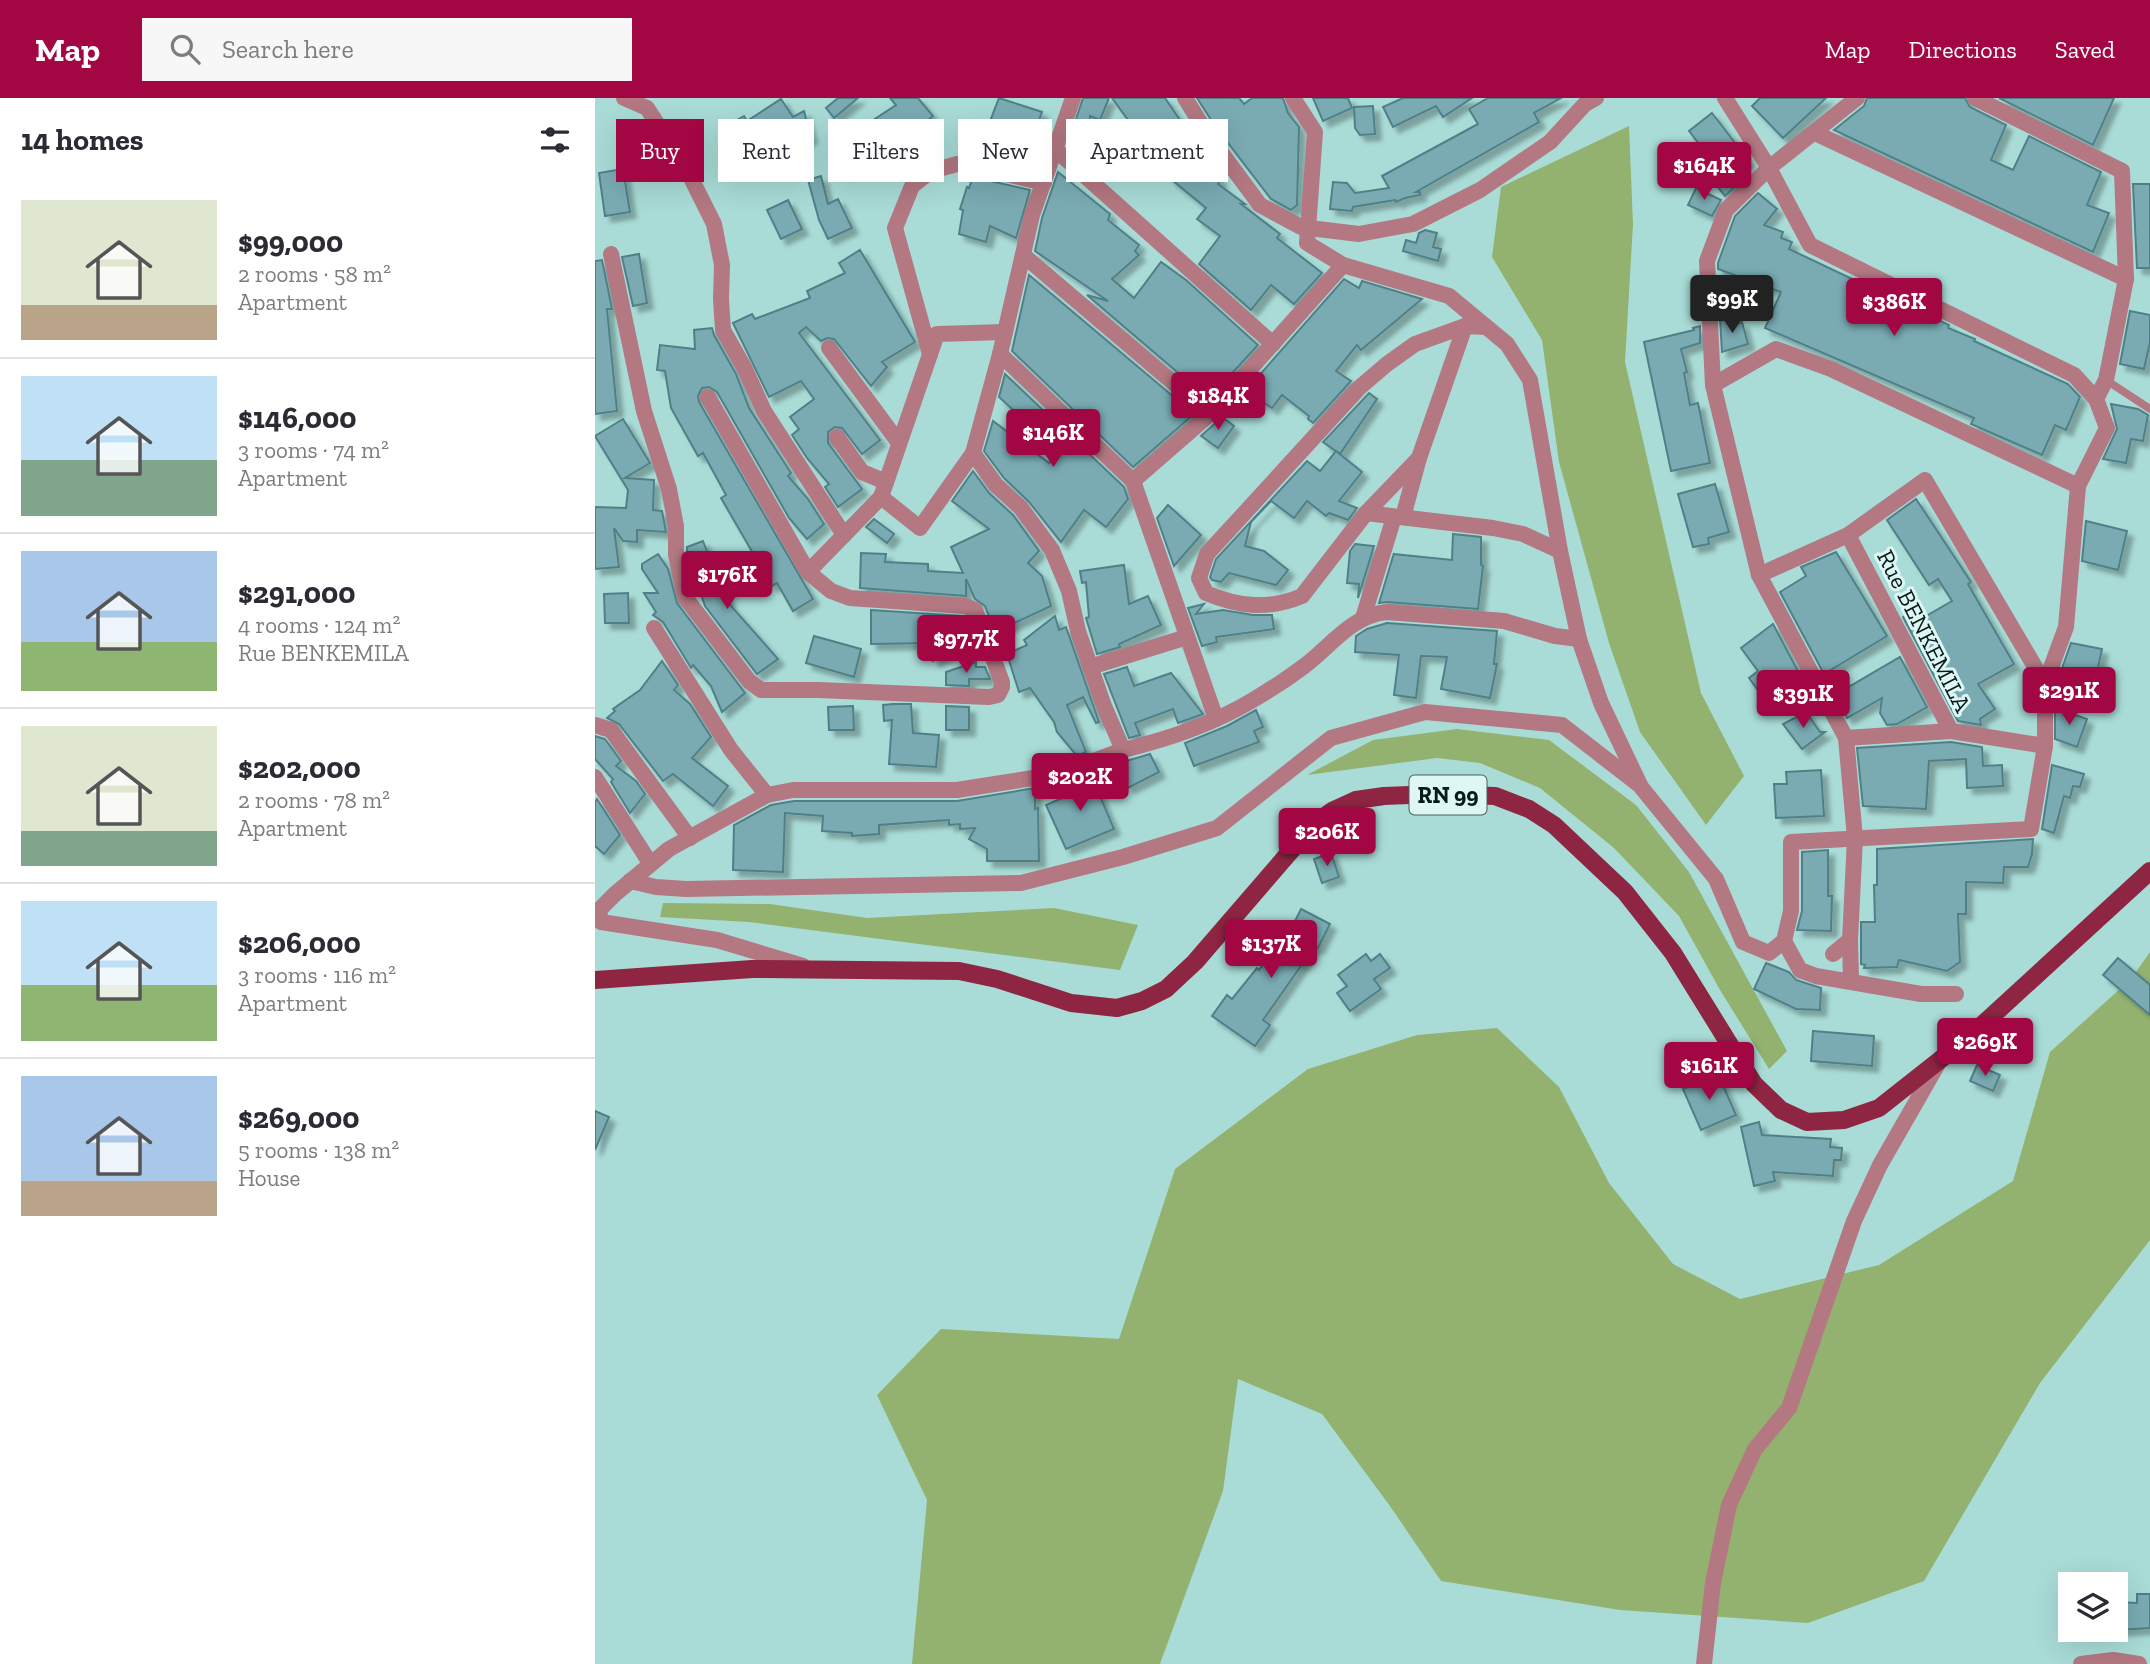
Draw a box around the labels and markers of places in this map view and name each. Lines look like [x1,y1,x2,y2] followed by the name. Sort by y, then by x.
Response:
[1655,142,1753,202] pin: $164K
[1691,275,1773,335] pin: $99K
[1845,278,1943,338] pin: $386K
[1169,372,1267,432] pin: $184K
[1004,410,1102,469] pin: $146K
[678,552,776,611] pin: $176K
[909,616,1023,675] pin: $97.7K
[2020,668,2118,727] pin: $291K
[1754,670,1852,730] pin: $391K
[1031,754,1129,813] pin: $202K
[1278,808,1376,868] pin: $206K
[1222,920,1320,980] pin: $137K
[1936,1018,2034,1078] pin: $269K
[1660,1042,1758,1102] pin: $161K

